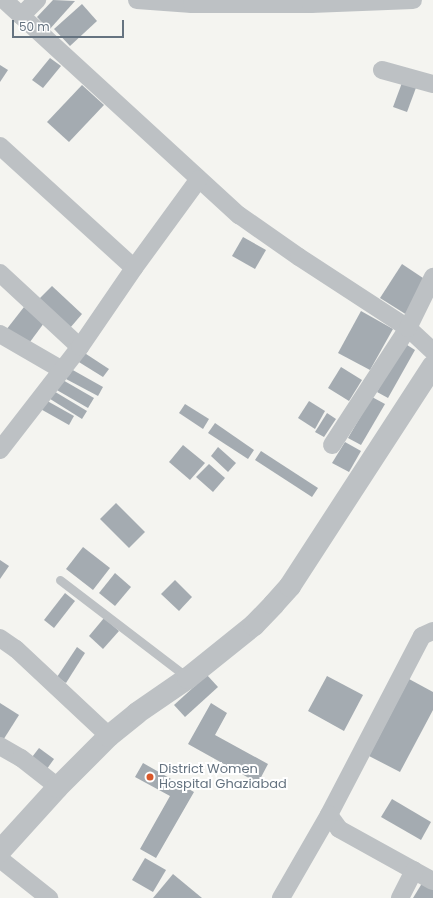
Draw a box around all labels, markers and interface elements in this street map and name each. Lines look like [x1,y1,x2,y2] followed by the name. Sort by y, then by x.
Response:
[14,12,126,38] scale bar
[19,18,50,35] text: 50 m
[159,762,287,793] place label: District Women Hospital Ghaziabad
[144,771,156,783] marker: District Women Hospital Ghaziabad

